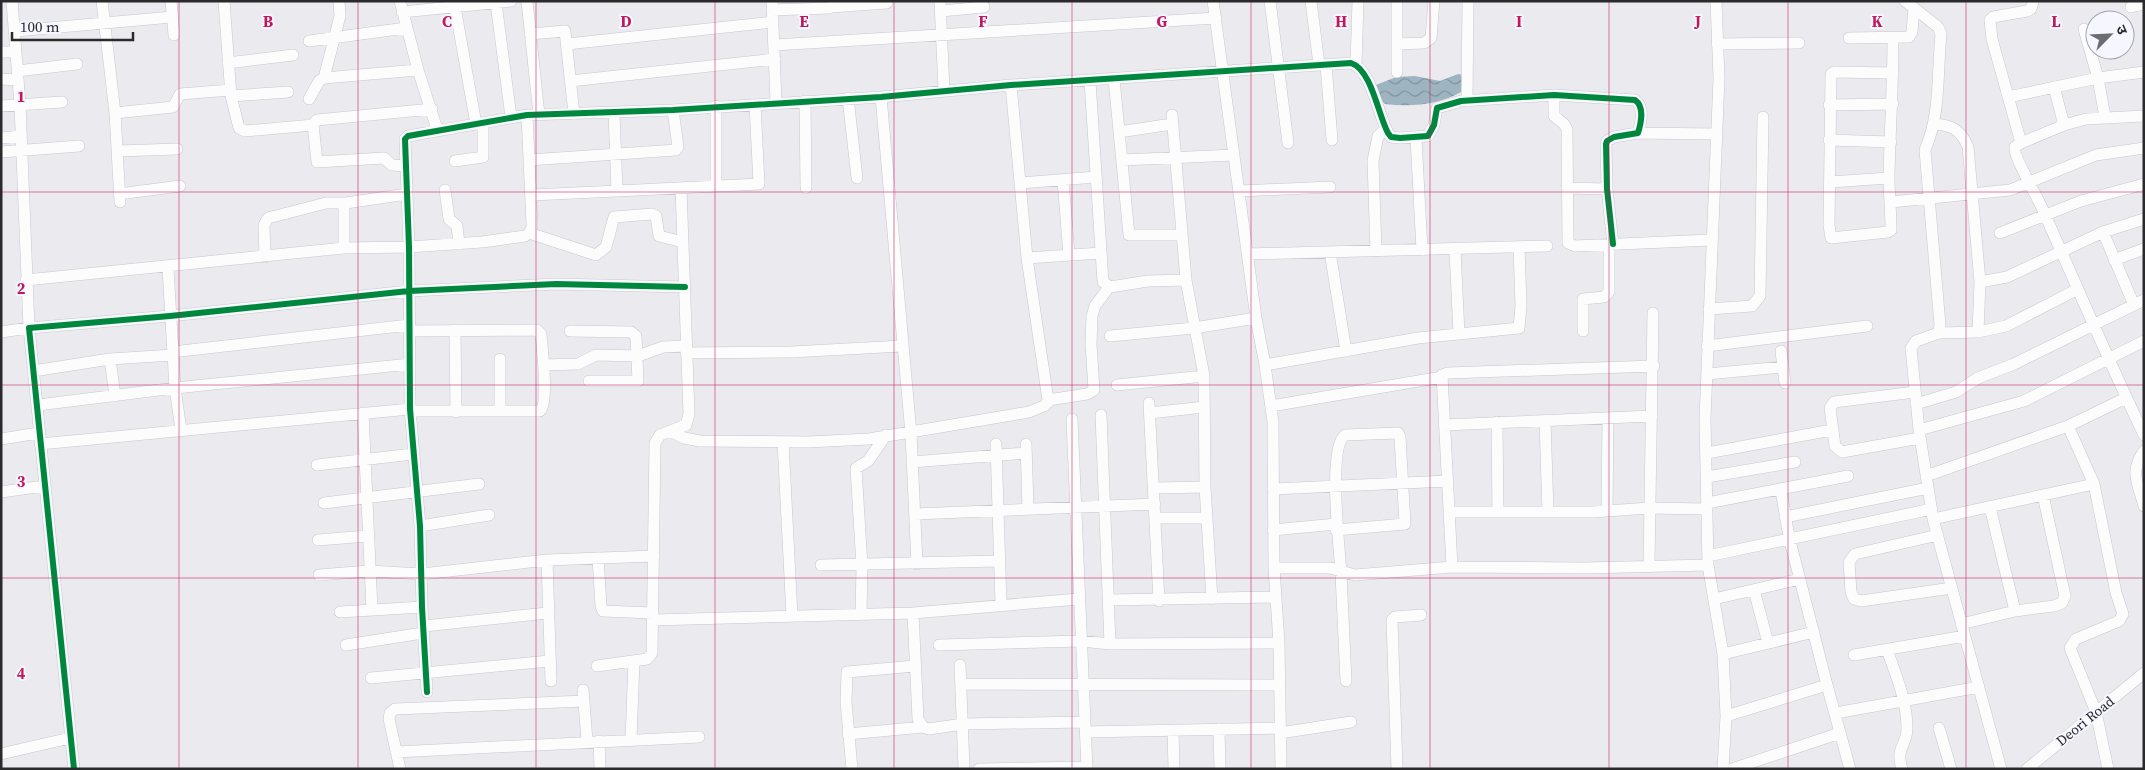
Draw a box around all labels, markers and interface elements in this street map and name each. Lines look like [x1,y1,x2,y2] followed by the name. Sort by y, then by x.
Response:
[12,10,134,42] scale bar
[263,10,274,32] text: B
[442,10,452,32] text: C
[620,10,632,32] text: D
[799,10,809,32] text: E
[978,10,988,32] text: F
[1157,10,1168,32] text: G
[1335,10,1347,32] text: H
[1516,10,1522,32] text: I
[1694,10,1701,32] text: J
[1871,10,1883,32] text: K
[2051,10,2061,32] text: L
[2085,10,2135,60] north arrow
[20,16,60,37] text: 100 m
[2111,22,2133,38] text: उ
[17,85,25,107] text: 1
[17,277,26,299] text: 2
[17,470,26,492] text: 3
[17,662,26,684] text: 4
[2052,691,2118,751] street label: Deori Road

